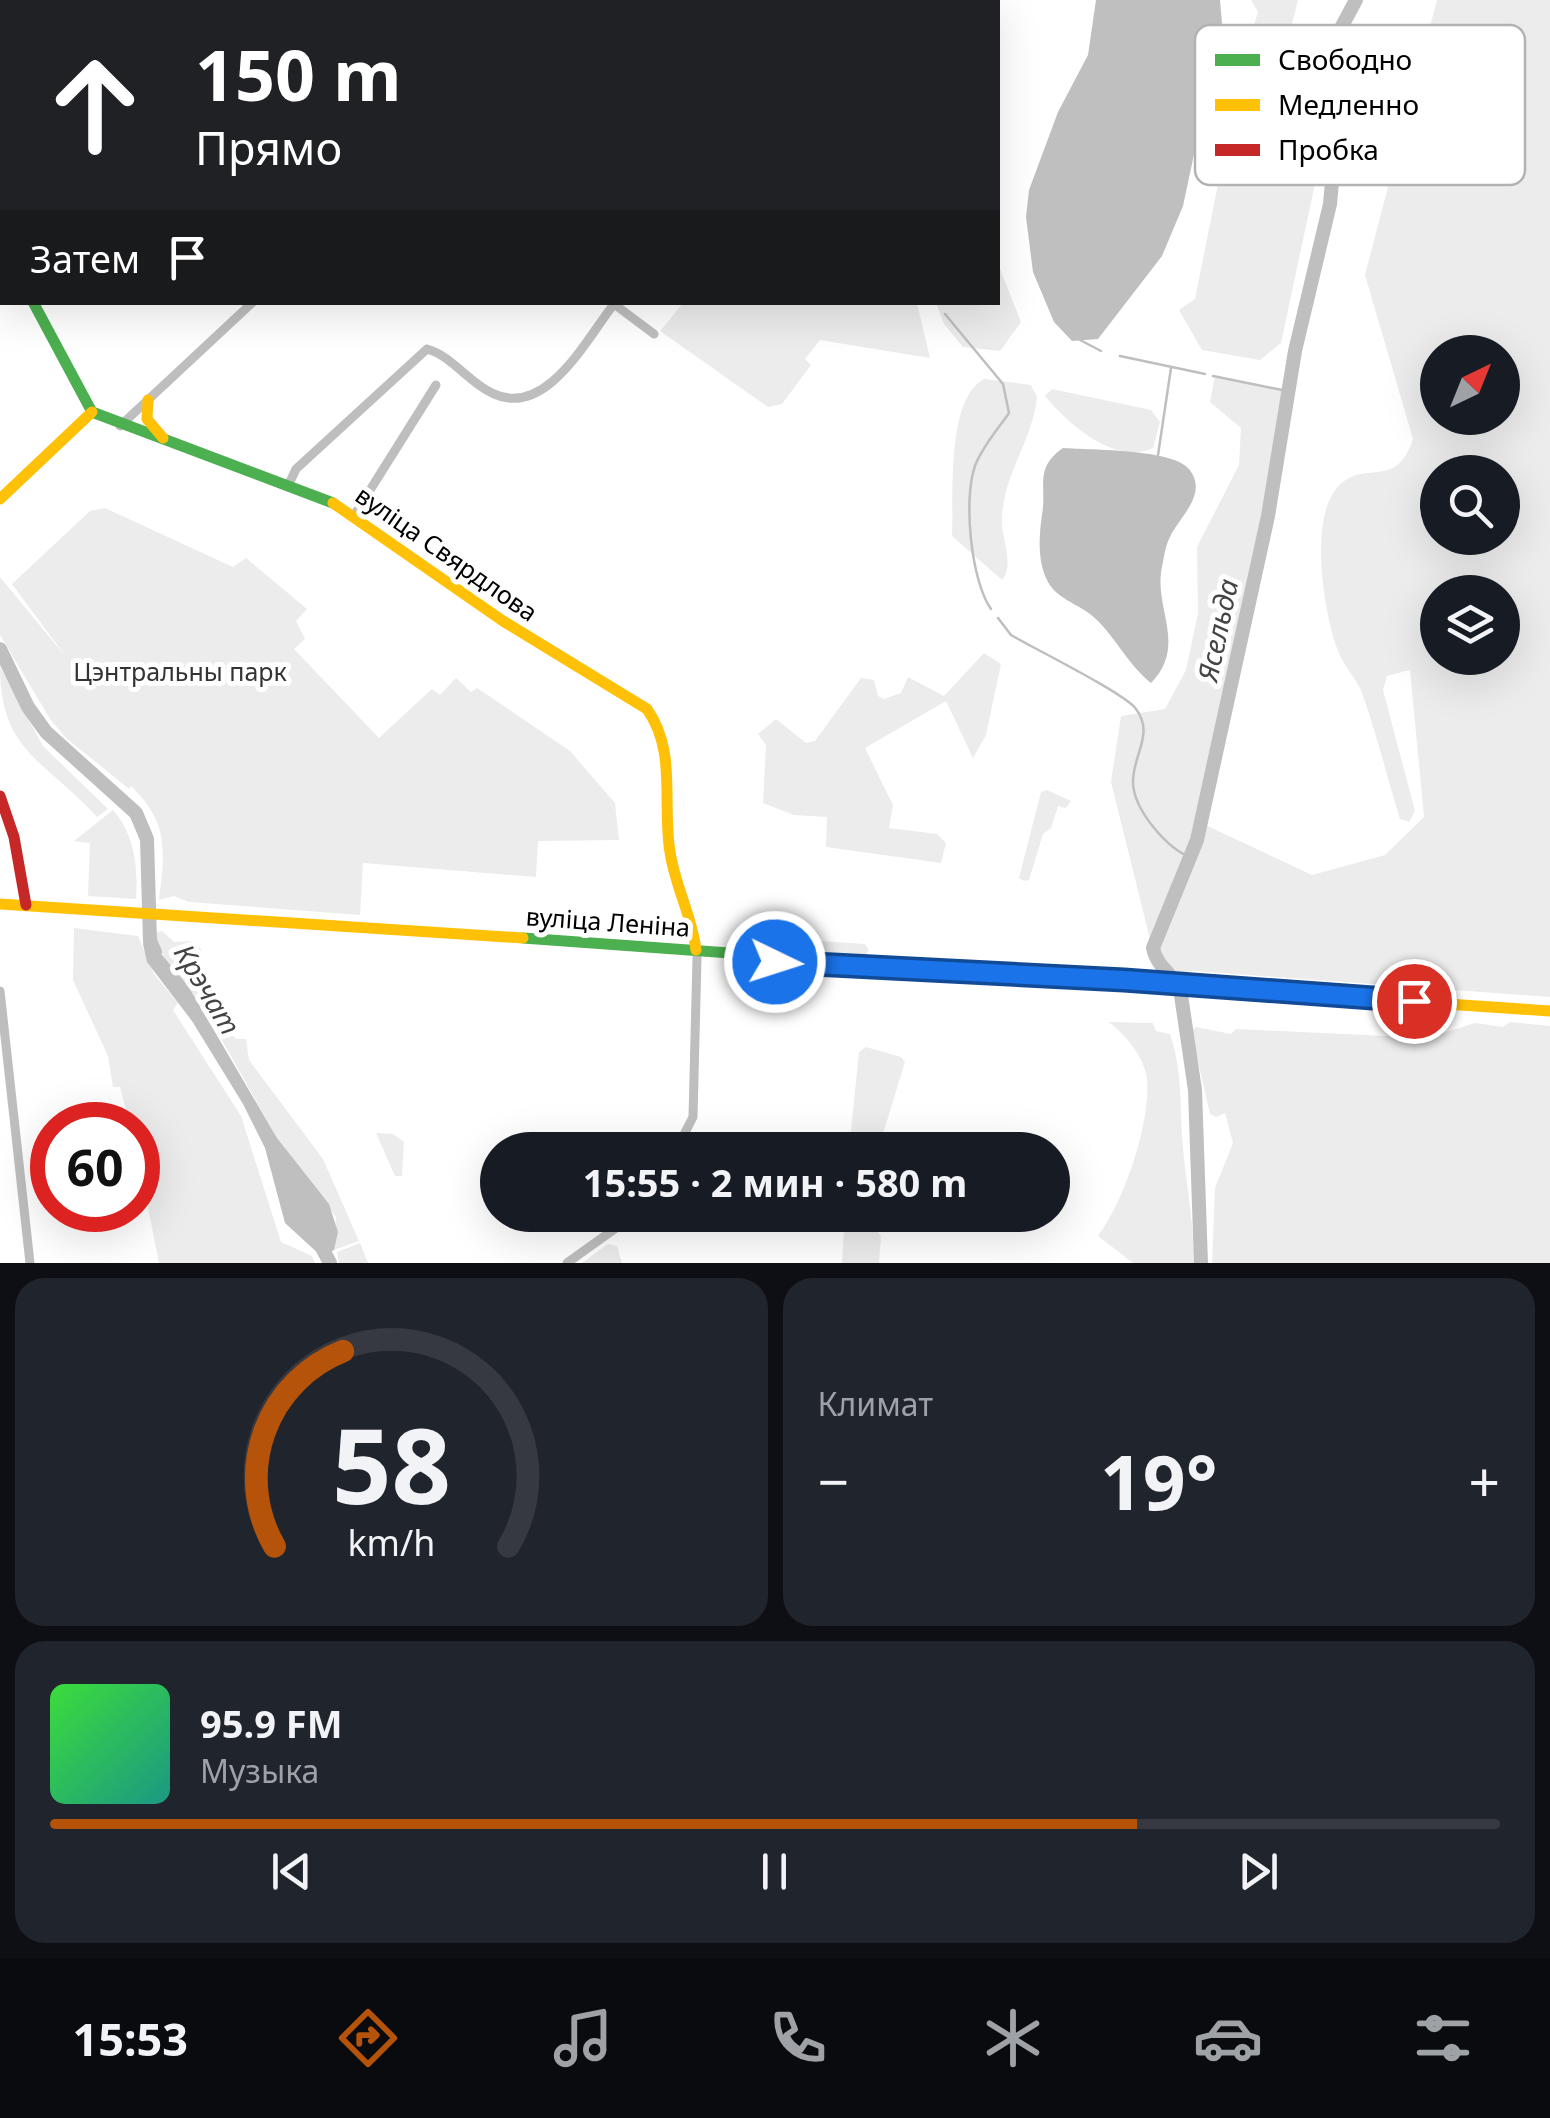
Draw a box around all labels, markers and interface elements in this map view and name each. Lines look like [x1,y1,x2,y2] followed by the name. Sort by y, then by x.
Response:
[1195,25,1525,185] legend
[195,26,402,122] text: 150 m
[30,40,160,170] icon: ahead
[1278,40,1412,78] text: Свободно
[1278,85,1419,123] text: Медленно
[195,117,342,178] text: Прямо
[1278,130,1379,168] text: Пробка
[160,230,215,285] icon: arrive
[30,232,140,284] text: Затем
[1420,335,1520,435] north arrow
[1420,335,1520,675] map controls
[1420,455,1520,555] button: search
[349,477,545,629] street label: вуліца Свярдлова
[1187,575,1246,687] water label: Ясельда
[1420,575,1520,675] button: layers
[73,654,288,688] park label: Цэнтральны парк
[525,898,691,944] street label: вуліца Леніна
[723,910,827,1014] position arrow
[166,937,250,1041] water label: Крэчат
[1372,959,1457,1044] pin
[1387,974,1442,1029] icon: arrive
[30,1102,160,1232] speed limit sign: 60
[583,1156,967,1208] text: 15:55 · 2 мин · 580 m
[818,1382,933,1425] text: Климат
[332,1393,451,1534] text: 58
[1100,1430,1218,1532] text: 19°
[818,1443,849,1518] text: −
[1469,1443,1500,1518] text: +
[347,1518,435,1566] text: km/h
[200,1697,342,1749] text: 95.9 FM
[200,1749,319,1792] text: Музыка
[264,1844,319,1899] icon: previous
[747,1844,802,1899] icon: pause
[1231,1844,1286,1899] icon: next
[333,2003,403,2073] icon: directions
[548,2003,618,2073] icon: music
[763,2003,833,2073] icon: phone
[978,2003,1048,2073] icon: climate
[1193,2003,1263,2073] icon: car
[1408,2003,1478,2073] icon: filters
[72,2008,188,2069] text: 15:53

